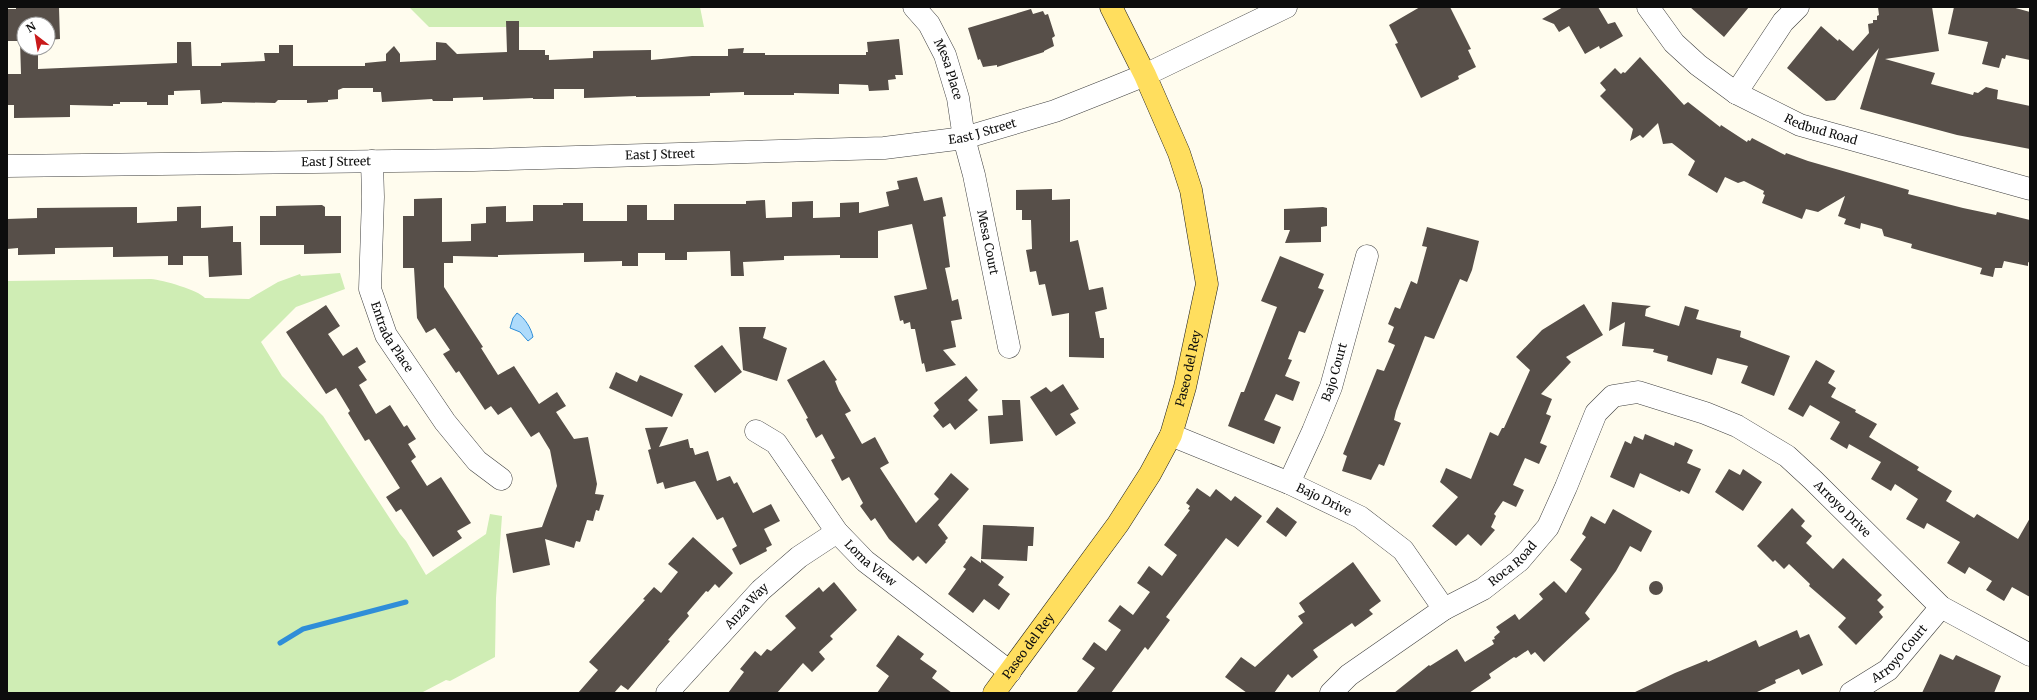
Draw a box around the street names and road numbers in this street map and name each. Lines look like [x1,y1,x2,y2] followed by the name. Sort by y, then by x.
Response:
[931,36,966,101] street label: Mesa Place
[1782,110,1859,148] street label: Redbud Road
[947,115,1018,147] street label: East J Street
[625,146,695,163] street label: East J Street
[301,153,371,169] street label: East J Street
[974,209,1002,276] street label: Mesa Court
[368,299,417,375] street label: Entrada Place
[1172,329,1204,408] street label: Paseo del Rey
[1318,341,1350,404] street label: Bajo Court
[1810,477,1874,540] street label: Arroyo Drive
[1294,480,1354,519] street label: Bajo Drive
[841,536,900,590] street label: Loma View
[1485,538,1540,589] street label: Roca Road
[721,579,771,632] street label: Anza Way
[999,610,1057,682] street label: Paseo del Rey
[1868,621,1930,686] street label: Arroyo Court

